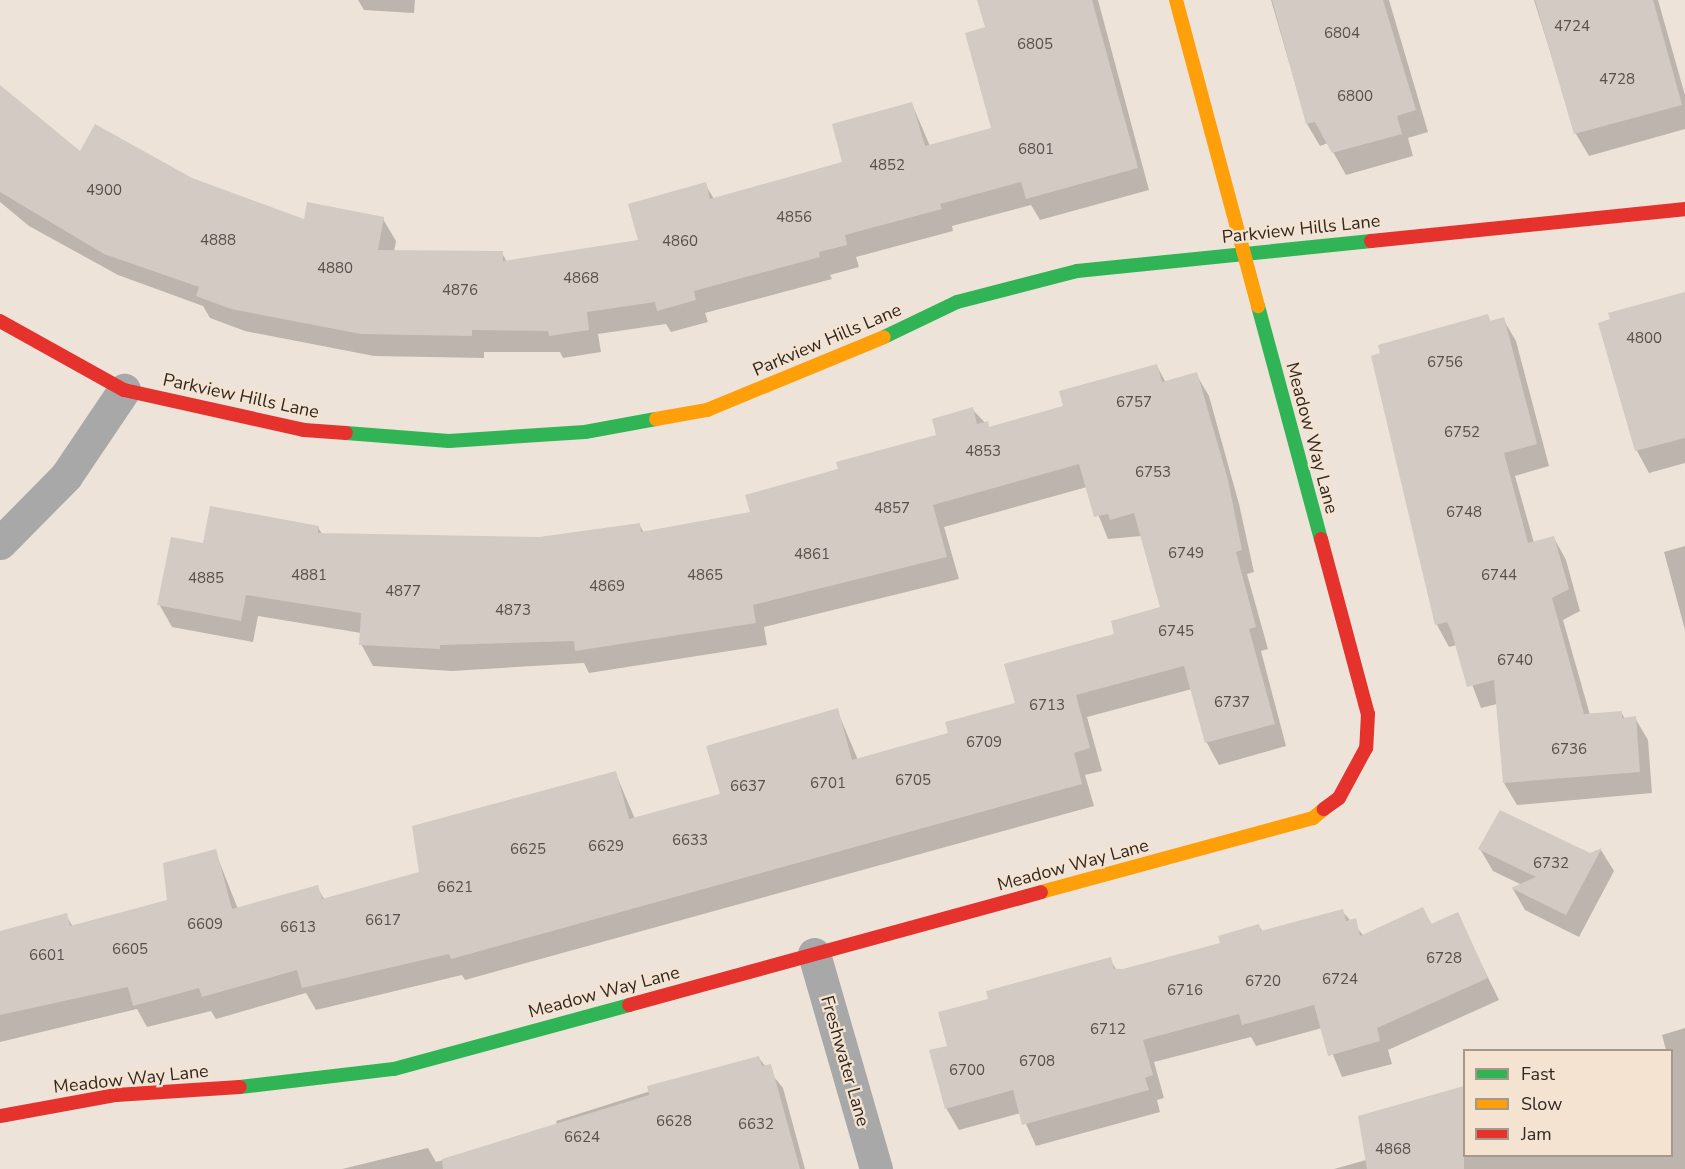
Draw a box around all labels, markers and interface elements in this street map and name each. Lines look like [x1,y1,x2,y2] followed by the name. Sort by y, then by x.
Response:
[1554,18,1590,36] house number: 4724
[1324,25,1360,43] house number: 6804
[1017,36,1053,54] house number: 6805
[1599,71,1635,89] house number: 4728
[1337,88,1373,106] house number: 6800
[1018,141,1054,159] house number: 6801
[869,157,905,175] house number: 4852
[86,182,122,200] house number: 4900
[776,209,812,227] house number: 4856
[1221,210,1381,248] street label: Parkview Hills Lane
[200,232,236,250] house number: 4888
[662,233,698,251] house number: 4860
[317,260,353,278] house number: 4880
[563,270,599,288] house number: 4868
[442,282,478,300] house number: 4876
[750,299,904,381] street label: Parkview Hills Lane
[1626,330,1662,348] house number: 4800
[1427,354,1463,372] house number: 6756
[1281,360,1343,516] street label: Meadow Way Lane
[161,369,321,423] street label: Parkview Hills Lane
[1116,394,1152,412] house number: 6757
[1444,424,1480,442] house number: 6752
[965,443,1001,461] house number: 4853
[1135,464,1171,482] house number: 6753
[874,500,910,518] house number: 4857
[1446,504,1482,522] house number: 6748
[1168,545,1204,563] house number: 6749
[794,546,830,564] house number: 4861
[291,567,327,585] house number: 4881
[687,567,723,585] house number: 4865
[1481,567,1517,585] house number: 6744
[188,570,224,588] house number: 4885
[589,578,625,596] house number: 4869
[385,583,421,601] house number: 4877
[495,602,531,620] house number: 4873
[1158,623,1194,641] house number: 6745
[1497,652,1533,670] house number: 6740
[1214,694,1250,712] house number: 6737
[1029,697,1065,715] house number: 6713
[966,734,1002,752] house number: 6709
[1551,741,1587,759] house number: 6736
[895,772,931,790] house number: 6705
[810,775,846,793] house number: 6701
[730,778,766,796] house number: 6637
[672,832,708,850] house number: 6633
[995,834,1151,896] street label: Meadow Way Lane
[588,838,624,856] house number: 6629
[510,841,546,859] house number: 6625
[1533,855,1569,873] house number: 6732
[437,879,473,897] house number: 6621
[365,912,401,930] house number: 6617
[187,916,223,934] house number: 6609
[280,919,316,937] house number: 6613
[112,941,148,959] house number: 6605
[29,947,65,965] house number: 6601
[1426,950,1462,968] house number: 6728
[526,961,682,1023] street label: Meadow Way Lane
[1322,971,1358,989] house number: 6724
[1245,973,1281,991] house number: 6720
[1167,982,1203,1000] house number: 6716
[816,993,874,1129] street label: Freshwater Lane
[1090,1021,1126,1039] house number: 6712
[1463,1049,1673,1157] legend
[1019,1053,1055,1071] house number: 6708
[52,1060,210,1098] street label: Meadow Way Lane
[949,1062,985,1080] house number: 6700
[1521,1062,1555,1086] text: Fast
[1521,1092,1562,1116] text: Slow
[656,1113,692,1131] house number: 6628
[738,1116,774,1134] house number: 6632
[1521,1122,1552,1146] text: Jam
[564,1129,600,1147] house number: 6624
[1375,1141,1411,1159] house number: 4868

